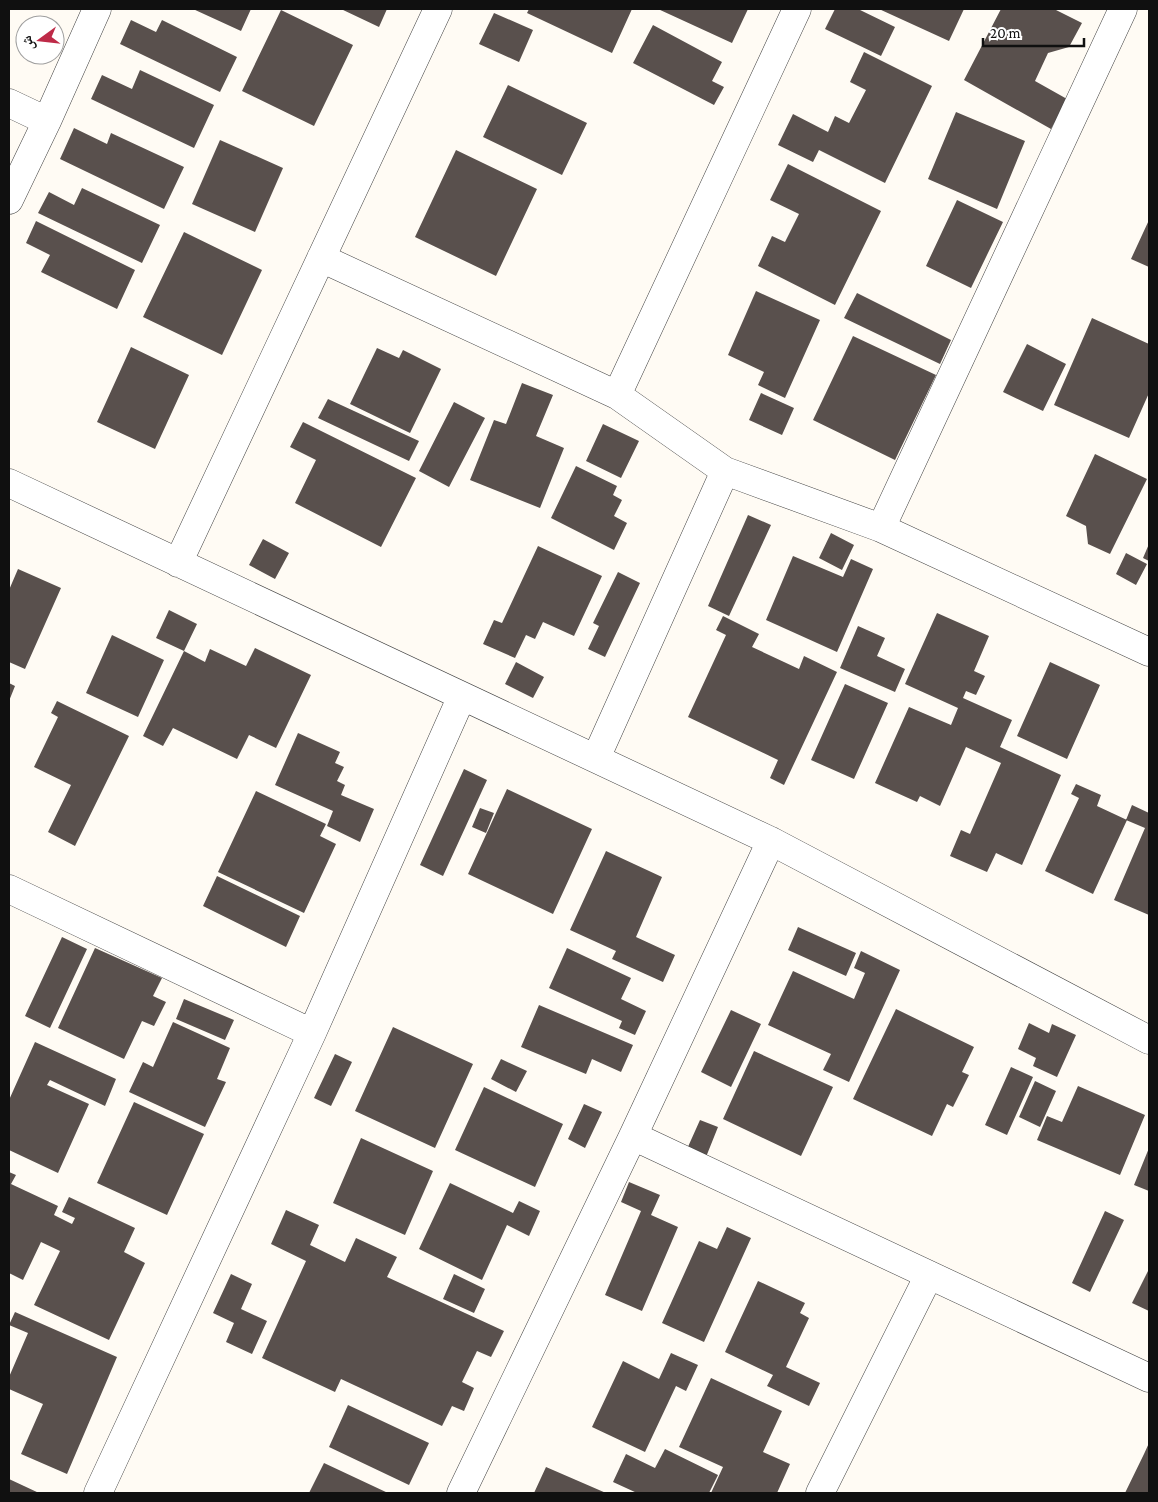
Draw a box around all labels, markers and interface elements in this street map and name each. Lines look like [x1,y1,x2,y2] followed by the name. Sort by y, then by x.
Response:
[15,15,65,65] north arrow
[983,15,1084,47] scale bar
[990,25,1021,41] text: 20 m
[18,34,38,53] text: ش

